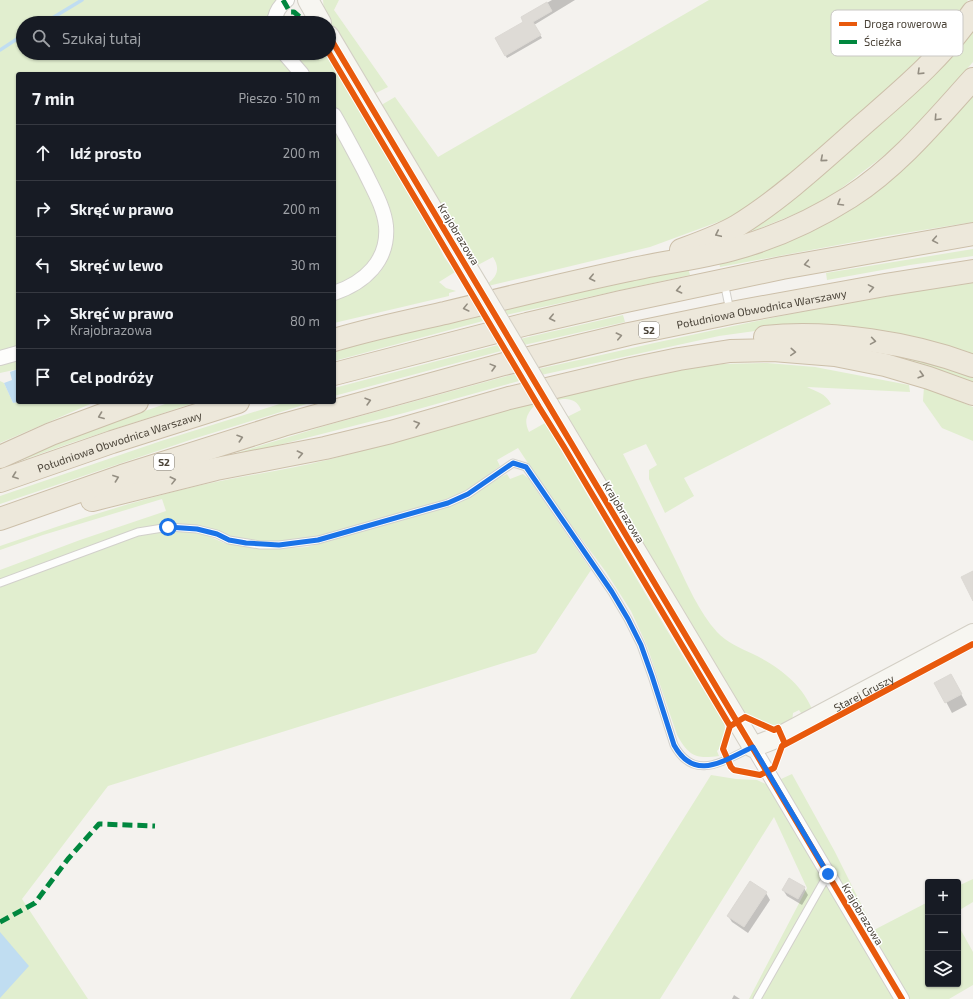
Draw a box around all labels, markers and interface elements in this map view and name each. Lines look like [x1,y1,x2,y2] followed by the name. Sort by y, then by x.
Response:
[831,10,963,56] legend
[16,16,336,60] search box
[864,17,947,30] text: Droga rowerowa
[30,27,52,49] icon: search
[62,29,141,47] text: Szukaj tutaj
[864,35,901,48] text: Ścieżka
[917,67,925,75] one-way arrow
[32,88,75,108] text: 7 min
[238,90,320,106] text: Pieszo · 510 m
[935,113,942,121] one-way arrow
[32,142,54,164] icon: ahead
[70,144,142,162] text: Idź prosto
[283,145,320,161] text: 200 m
[820,155,828,162] one-way arrow
[32,198,54,220] icon: right
[837,198,844,205] one-way arrow
[70,200,174,218] text: Skręć w prawo
[283,201,320,217] text: 200 m
[435,201,482,268] street label: Krajobrazowa
[714,230,721,238] one-way arrow
[931,236,938,244] one-way arrow
[32,254,54,276] icon: left
[70,256,163,274] text: Skręć w lewo
[291,257,320,273] text: 30 m
[804,259,810,268] one-way arrow
[589,273,595,281] one-way arrow
[867,284,874,292] one-way arrow
[676,285,682,293] one-way arrow
[675,286,848,331] street label: Południowa Obwodnica Warszawy
[462,303,469,311] one-way arrow
[70,304,174,322] text: Skręć w prawo
[32,310,54,332] icon: right
[290,313,320,329] text: 80 m
[549,314,556,322] one-way arrow
[70,322,152,338] text: Krajobrazowa
[639,322,659,338] road number: S2
[616,333,622,341] one-way arrow
[870,336,876,345] one-way arrow
[790,347,796,356] one-way arrow
[489,363,496,372] one-way arrow
[32,366,54,388] icon: arrive
[70,368,153,386] text: Cel podróży
[917,370,924,379] one-way arrow
[364,397,371,406] one-way arrow
[35,407,204,474] street label: Południowa Obwodnica Warszawy
[97,411,104,419] one-way arrow
[413,420,420,429] one-way arrow
[236,434,243,443] one-way arrow
[297,450,304,458] one-way arrow
[154,454,174,470] road number: S2
[12,471,19,479] one-way arrow
[112,475,119,483] one-way arrow
[170,476,176,484] one-way arrow
[600,479,647,546] street label: Krajobrazowa
[159,518,177,536] route start
[831,671,896,714] street label: Starej Gruszy
[819,865,837,883] route end
[925,879,961,987] map controls
[925,879,961,915] button: +
[839,881,886,948] street label: Krajobrazowa
[925,915,961,951] button: −
[925,951,961,987] button: layers

